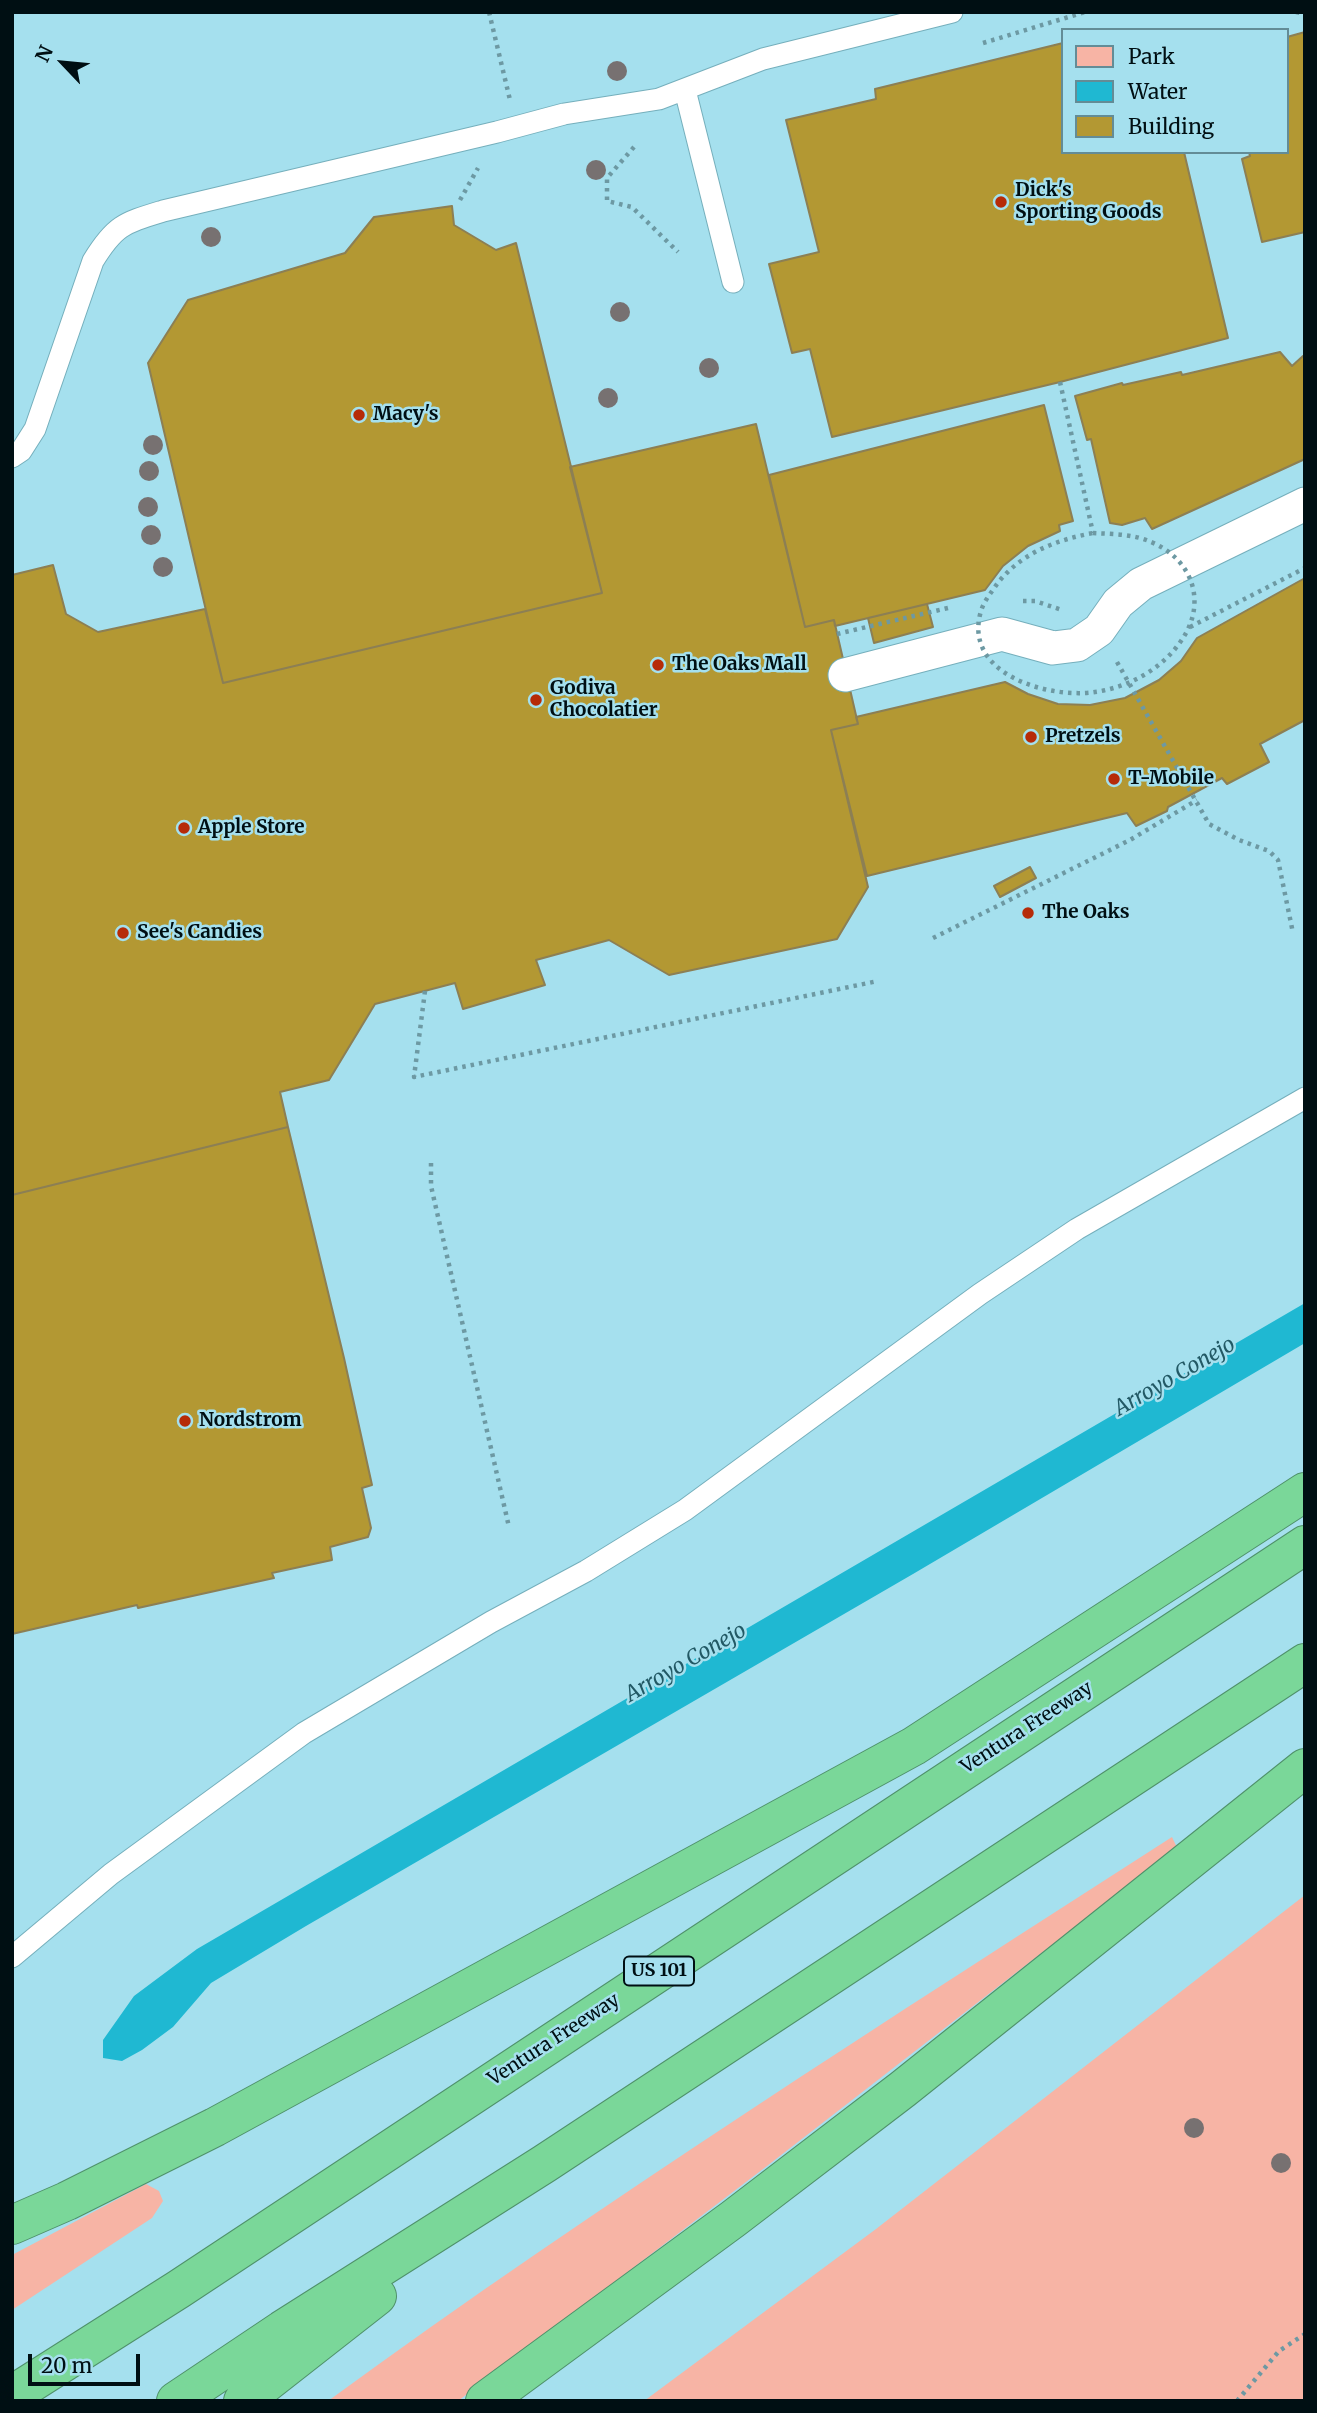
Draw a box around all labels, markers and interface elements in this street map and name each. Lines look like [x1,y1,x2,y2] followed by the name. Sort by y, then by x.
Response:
[28,28,98,98] north arrow
[1062,28,1289,154] legend
[30,42,58,66] text: N
[1128,43,1175,70] text: Park
[1128,78,1187,105] text: Water
[1128,113,1214,140] text: Building
[1015,180,1162,224] place label: Dick's Sporting Goods
[993,194,1009,210] marker: Dick's Sporting Goods
[373,404,439,426] place label: Macy's
[351,407,367,423] marker: Macy's
[672,654,807,676] place label: The Oaks Mall
[650,657,666,673] marker: The Oaks Mall
[550,678,657,722] place label: Godiva Chocolatier
[528,692,544,708] marker: Godiva Chocolatier
[1045,726,1121,748] place label: Pretzels
[1023,729,1039,745] marker: Pretzels
[1128,768,1214,790] place label: T-Mobile
[1106,771,1122,787] marker: T-Mobile
[198,817,305,839] place label: Apple Store
[176,820,192,836] marker: Apple Store
[1042,902,1130,924] place label: The Oaks
[1020,905,1036,921] marker: The Oaks
[137,922,262,944] place label: See's Candies
[115,925,131,941] marker: See's Candies
[1110,1332,1240,1422] water label: Arroyo Conejo
[199,1410,302,1432] place label: Nordstrom
[177,1413,193,1429] marker: Nordstrom
[621,1618,751,1708] water label: Arroyo Conejo
[957,1677,1097,1779] street label: Ventura Freeway
[624,1956,694,1985] road number: US 101
[484,1989,624,2091] street label: Ventura Freeway
[32,2340,144,2384] scale bar
[41,2352,92,2379] text: 20 m

